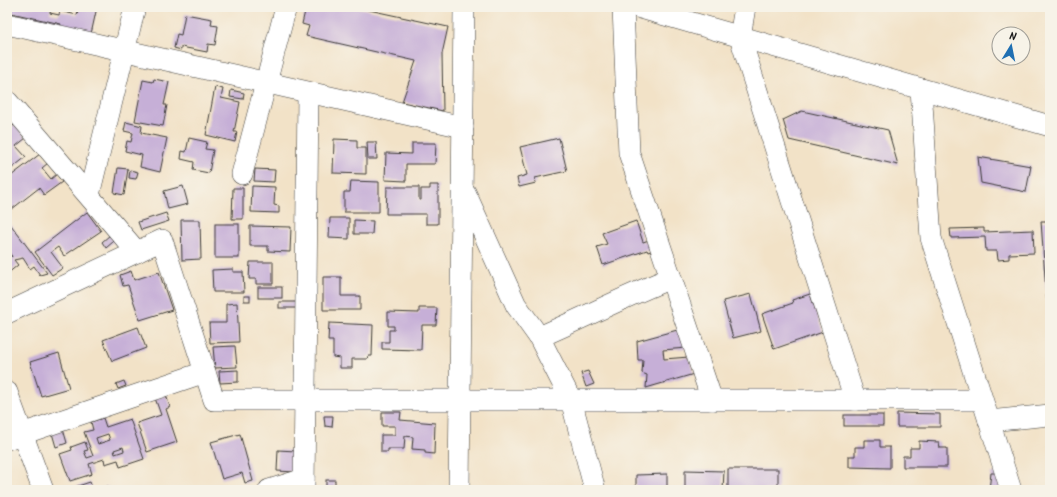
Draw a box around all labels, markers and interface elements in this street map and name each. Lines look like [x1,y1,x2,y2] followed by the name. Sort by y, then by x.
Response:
[991,26,1031,66] north arrow
[1008,28,1018,47] text: N

